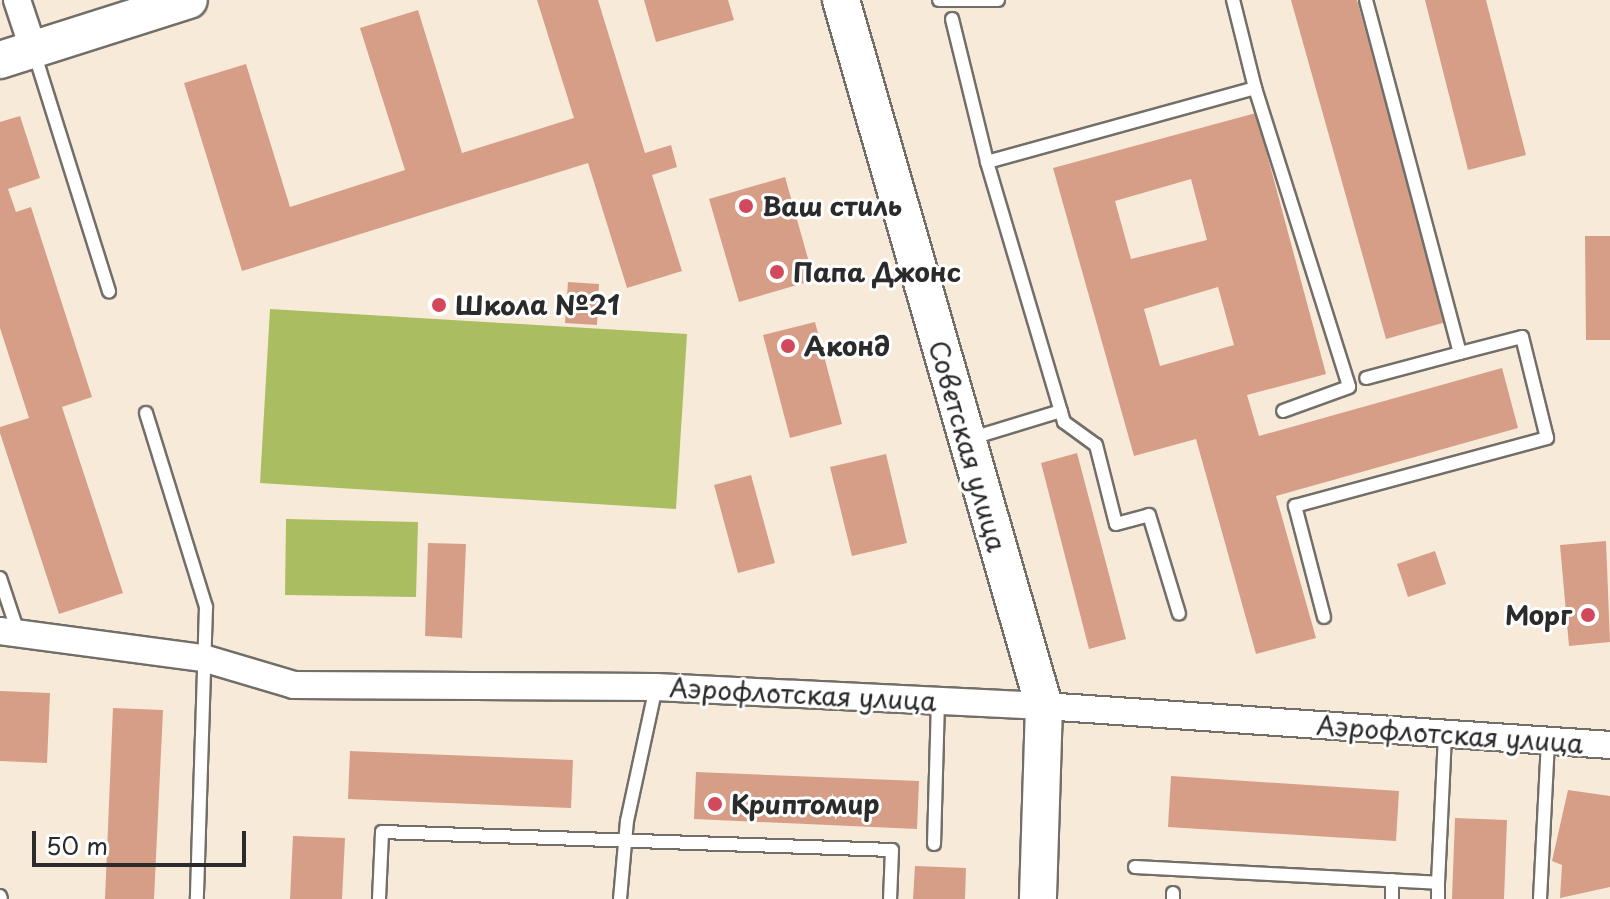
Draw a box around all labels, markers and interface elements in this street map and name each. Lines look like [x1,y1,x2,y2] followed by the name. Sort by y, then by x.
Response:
[762,190,902,222] place label: Ваш стиль
[737,197,755,215] marker: Ваш стиль
[793,256,961,288] place label: Папа Джонс
[768,263,786,281] marker: Папа Джонс
[455,289,621,321] place label: Школа №21
[430,296,448,314] marker: Школа №21
[804,330,890,362] place label: Аконд
[923,336,1013,556] street label: Советская улица
[779,337,797,355] marker: Аконд
[1505,599,1572,631] place label: Морг
[1579,606,1597,624] marker: Морг
[668,671,938,717] street label: Аэрофлотская улица
[1315,709,1585,759] street label: Аэрофлотская улица
[731,788,880,820] place label: Криптомир
[706,795,724,813] marker: Криптомир
[36,815,250,865] scale bar
[46,827,108,863] text: 50 m

